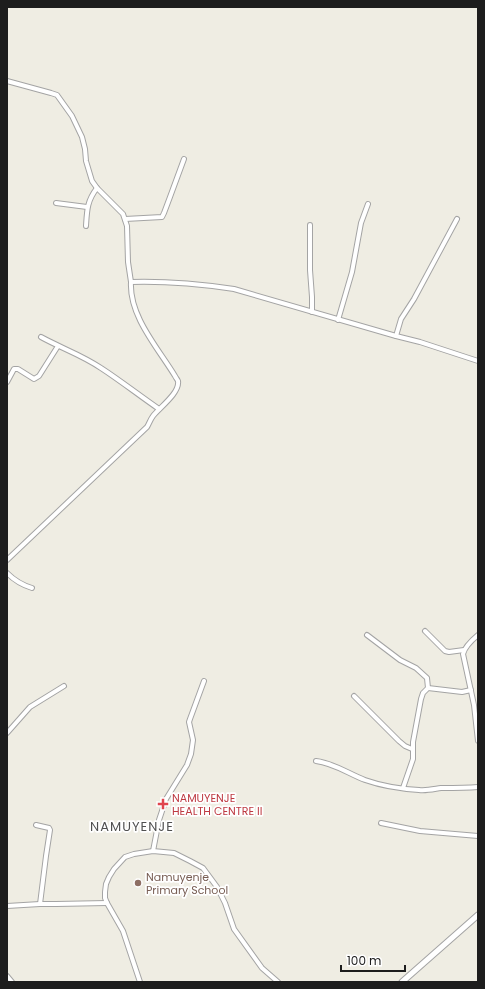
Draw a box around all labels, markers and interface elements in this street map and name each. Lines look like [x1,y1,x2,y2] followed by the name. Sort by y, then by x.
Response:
[172,790,262,819] place label: NAMUYENJE HEALTH CENTRE II
[157,798,169,810] marker: NAMUYENJE HEALTH CENTRE II
[90,817,174,836] district label: NAMUYENJE
[146,869,228,898] place label: Namuyenje Primary School
[133,878,143,888] marker: Namuyenje Primary School
[341,947,405,973] scale bar
[347,952,381,969] text: 100 m

